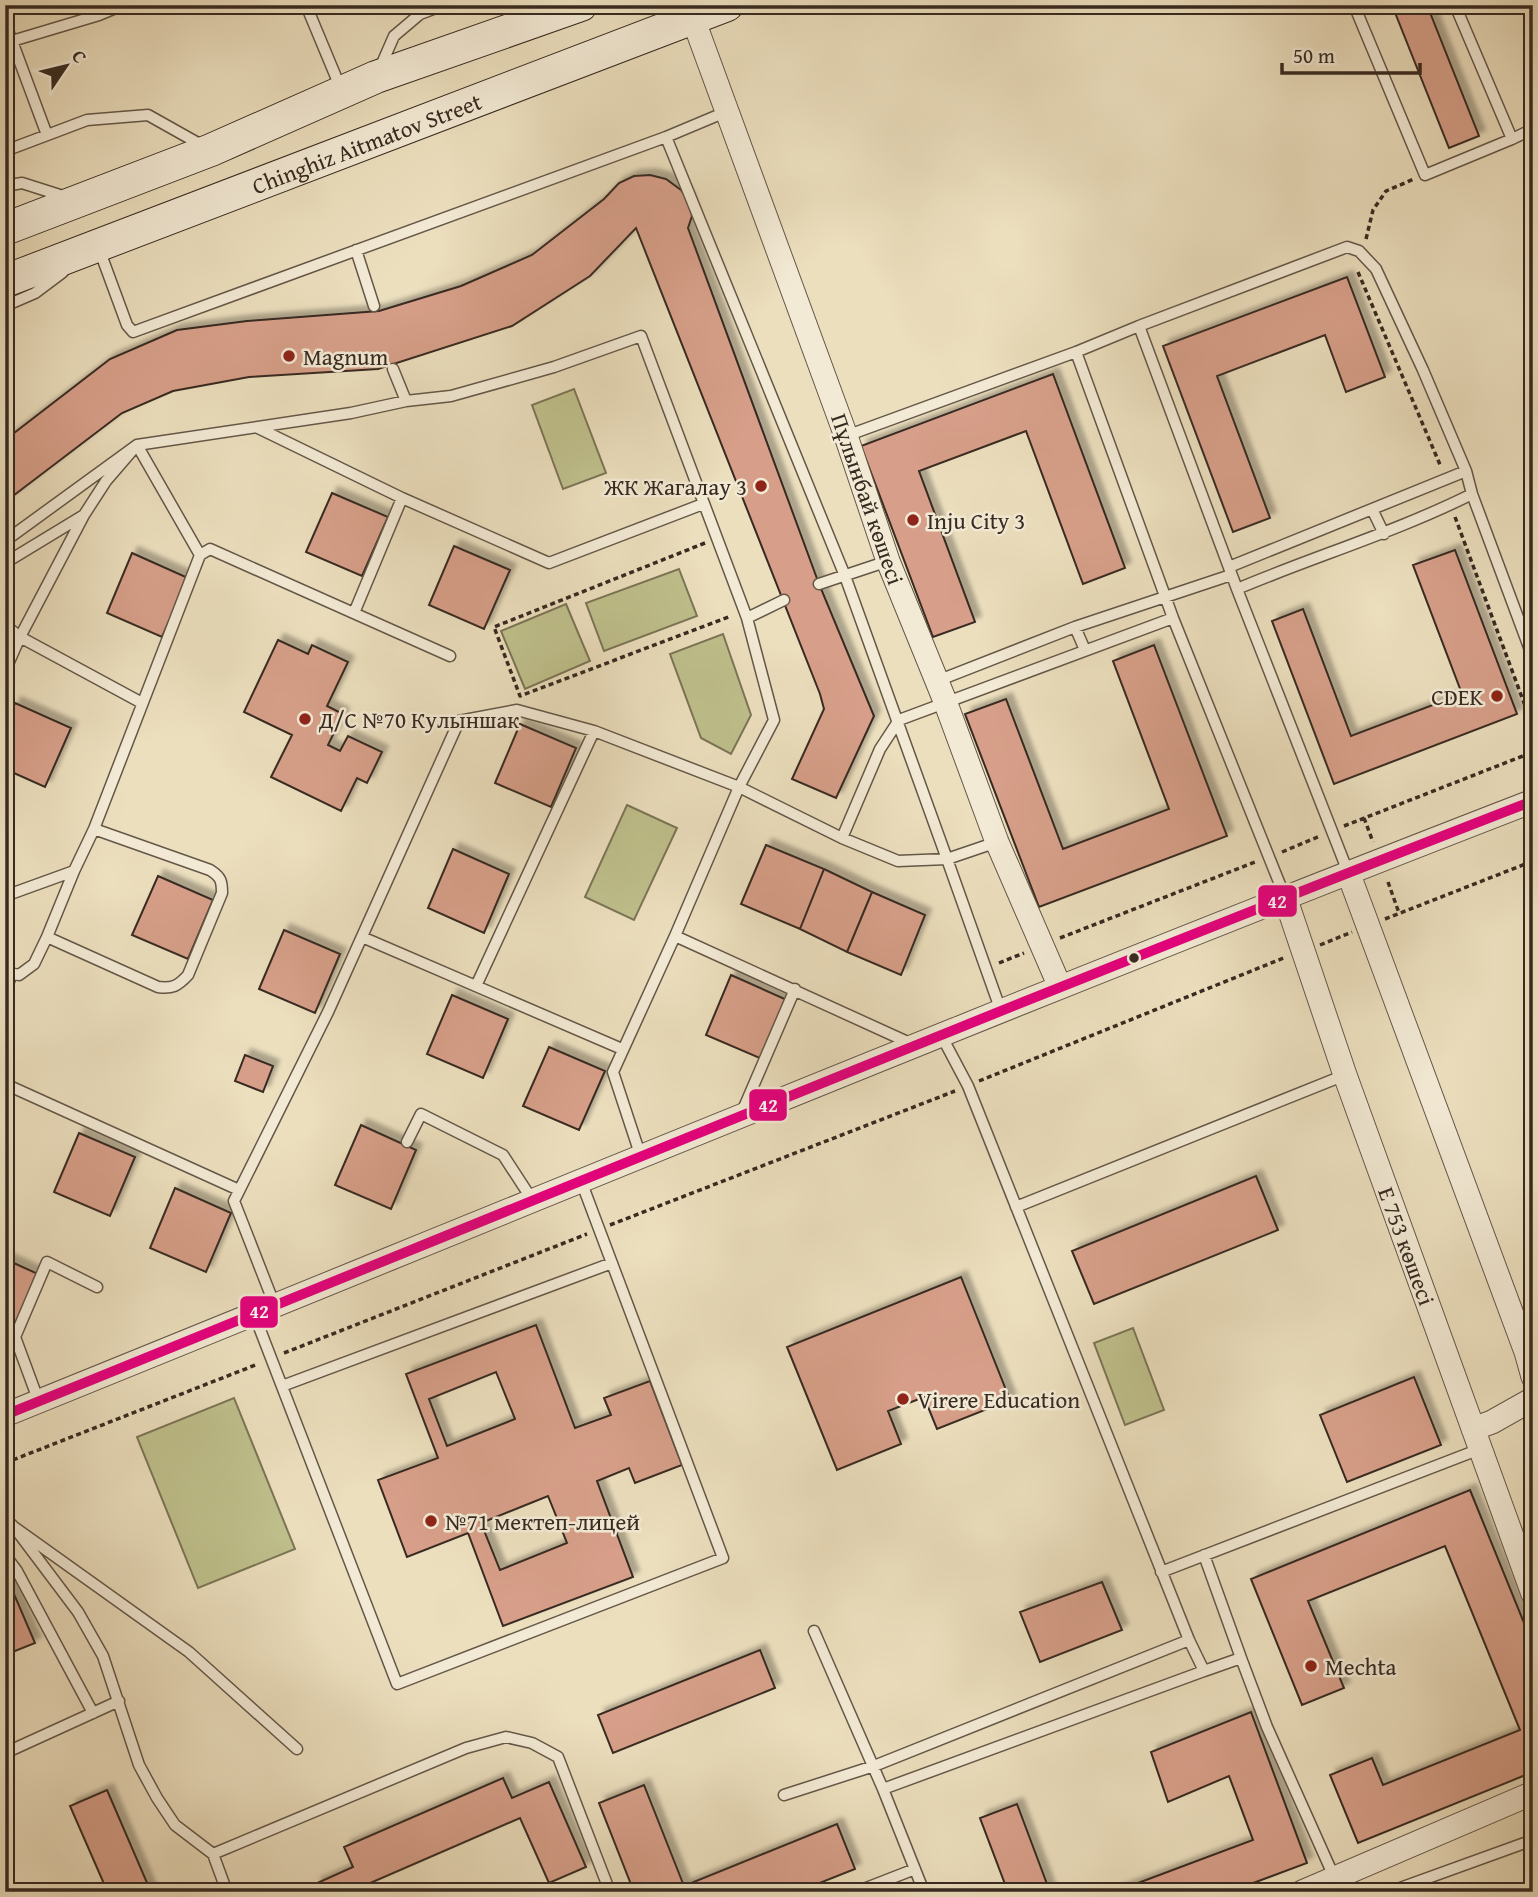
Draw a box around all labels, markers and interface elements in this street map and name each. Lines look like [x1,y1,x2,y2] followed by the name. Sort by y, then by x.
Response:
[32,32,102,102] north arrow
[1282,32,1421,76] scale bar
[1293,40,1335,71] text: 50 m
[65,44,95,69] text: С
[247,84,486,202] street label: Chinghiz Aitmatov Street
[303,340,389,373] place label: Magnum
[281,348,297,364] marker: Magnum
[823,409,913,589] street label: Пұлынбай көшесі
[603,470,747,503] place label: ЖК Жагалау 3
[753,478,769,494] marker: ЖК Жагалау 3
[927,504,1025,537] place label: Inju City 3
[905,512,921,528] marker: Inju City 3
[1431,680,1483,713] place label: CDEK
[1489,688,1505,704] marker: CDEK
[318,703,519,736] place label: Д/С №70 Кулыншак
[297,711,313,727] marker: Д/С №70 Кулыншак
[1257,884,1298,918] line badge: 42
[1267,887,1287,915] text: 42
[1127,951,1141,965] unlabelled marker
[748,1088,788,1122] line badge: 42
[758,1091,778,1119] text: 42
[1370,1182,1444,1310] street label: Е 753 көшесі
[239,1295,279,1329] line badge: 42
[249,1297,269,1325] text: 42
[917,1383,1080,1416] place label: Virere Education
[895,1391,911,1407] marker: Virere Education
[445,1505,640,1538] place label: №71 мектеп-лицей
[423,1513,439,1529] marker: №71 мектеп-лицей
[1325,1650,1397,1683] place label: Mechta
[1303,1658,1319,1674] marker: Mechta

